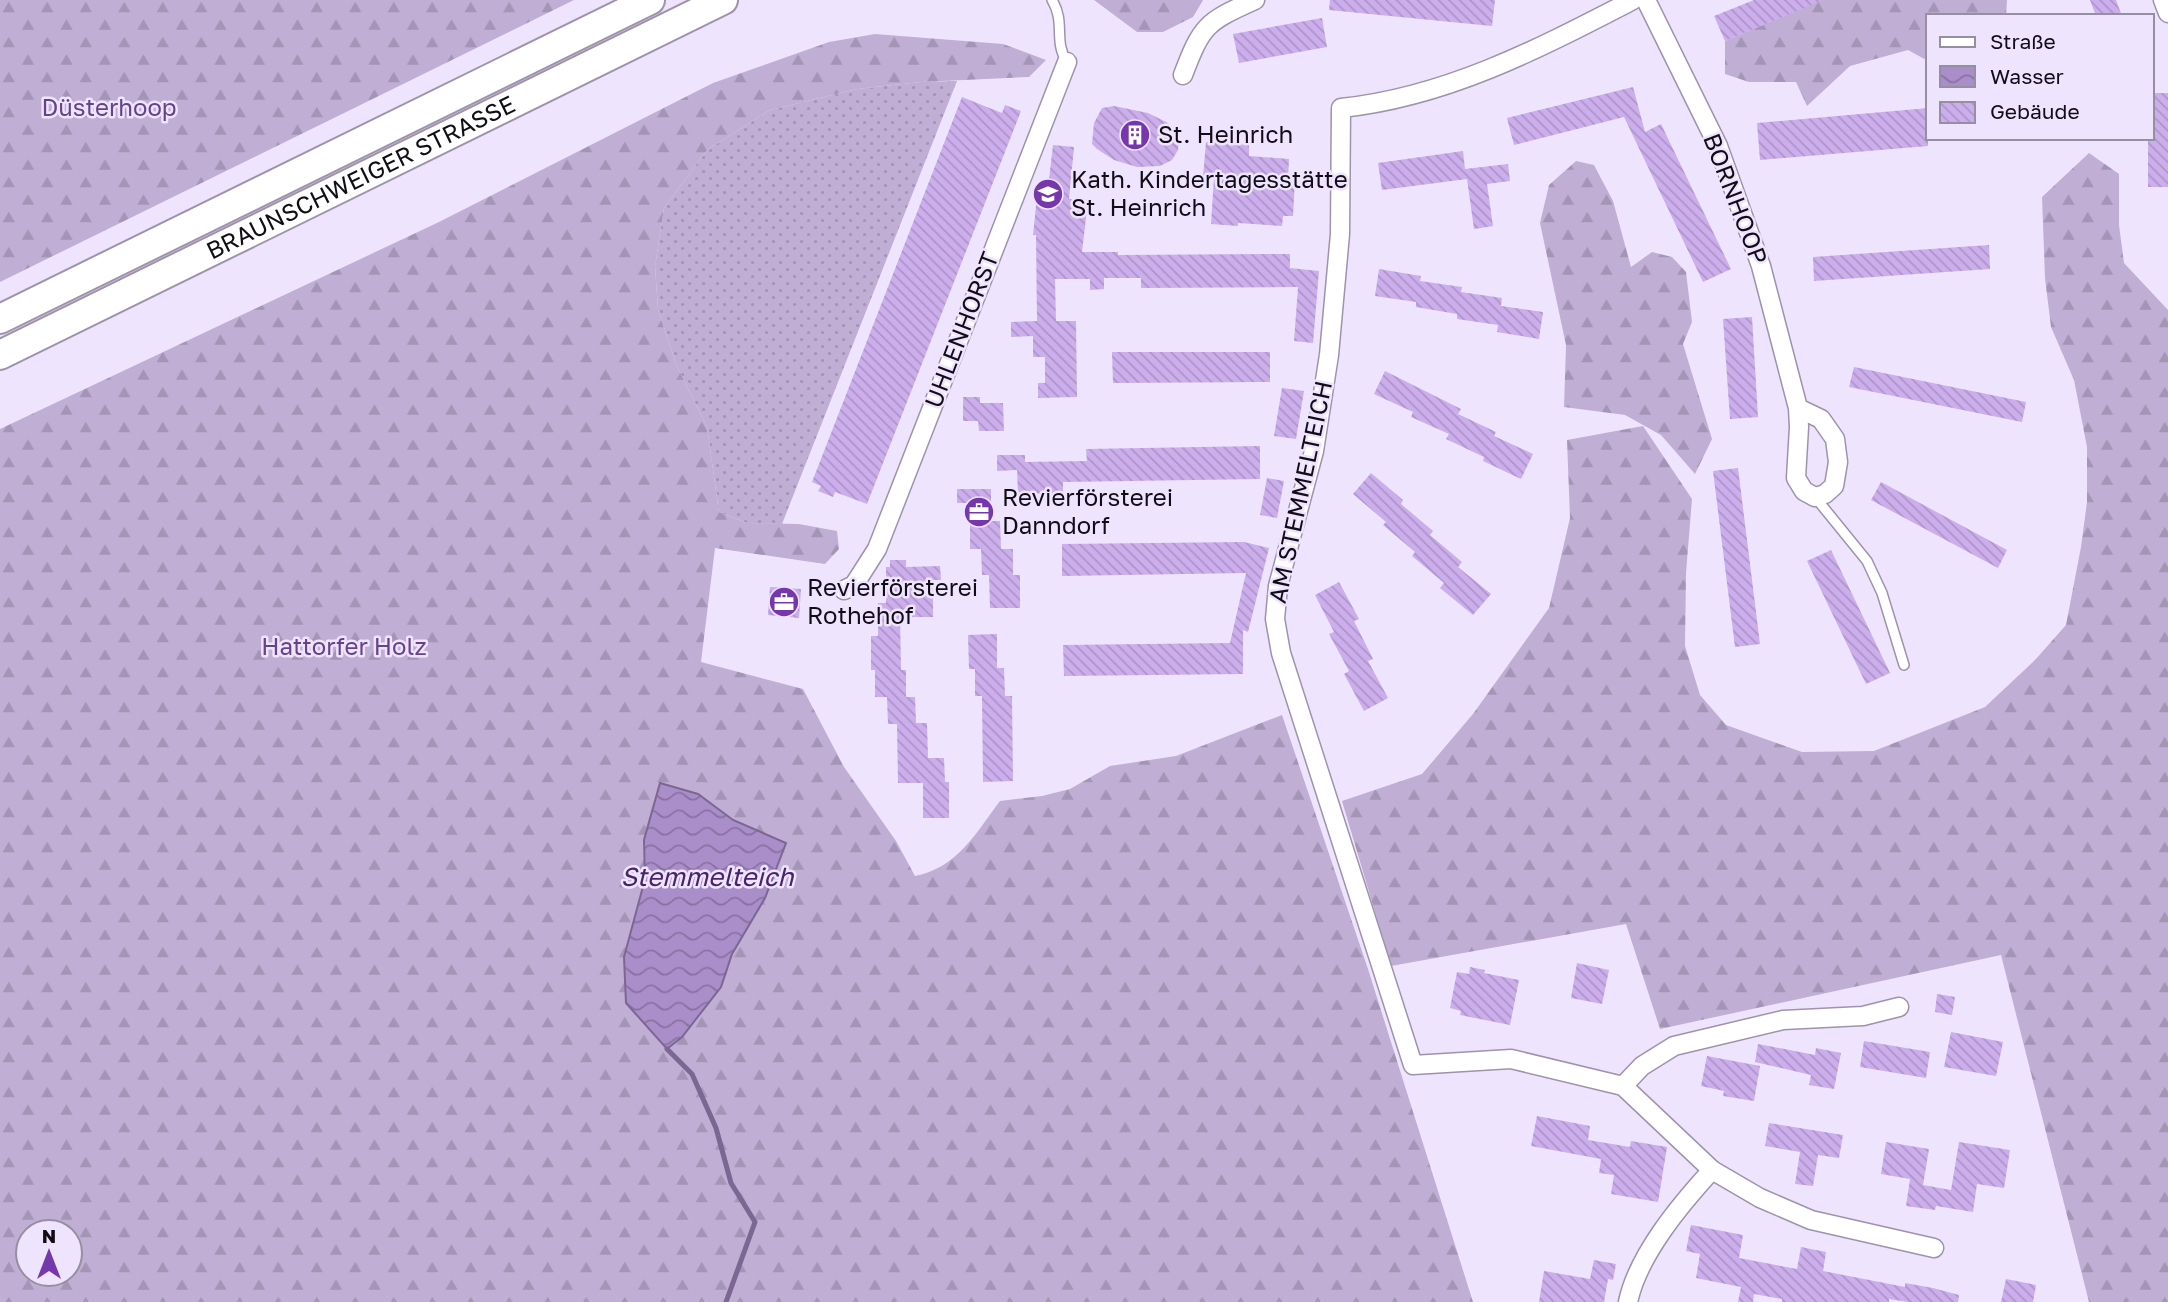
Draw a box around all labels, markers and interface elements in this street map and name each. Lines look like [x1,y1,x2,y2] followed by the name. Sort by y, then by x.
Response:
[1926,14,2154,140] legend
[1990,28,2056,54] text: Straße
[1990,63,2064,89] text: Wasser
[201,88,519,264] street label: BRAUNSCHWEIGER STRASSE
[41,92,177,121] park label: Düsterhoop
[1990,98,2080,124] text: Gebäude
[1118,118,1152,152] building icon: St. Heinrich
[1158,119,1293,148] place label: St. Heinrich
[1698,129,1775,268] street label: BORNHOOP
[1071,164,1348,221] place label: Kath. Kindertagesstätte St. Heinrich
[1031,177,1065,211] school or university icon: Kath. Kindertagesstätte St. Heinrich
[918,247,1004,412] street label: UHLENHORST
[1262,378,1337,606] street label: AM STEMMELTEICH
[1002,482,1173,539] place label: Revierförsterei Danndorf
[962,495,996,529] office icon: Revierförsterei Danndorf
[807,572,978,629] place label: Revierförsterei Rothehof
[767,585,801,619] office icon: Revierförsterei Rothehof
[261,631,427,660] park label: Hattorfer Holz
[620,861,795,892] water label: Stemmelteich
[14,1218,84,1288] north arrow
[42,1224,56,1247] text: N

